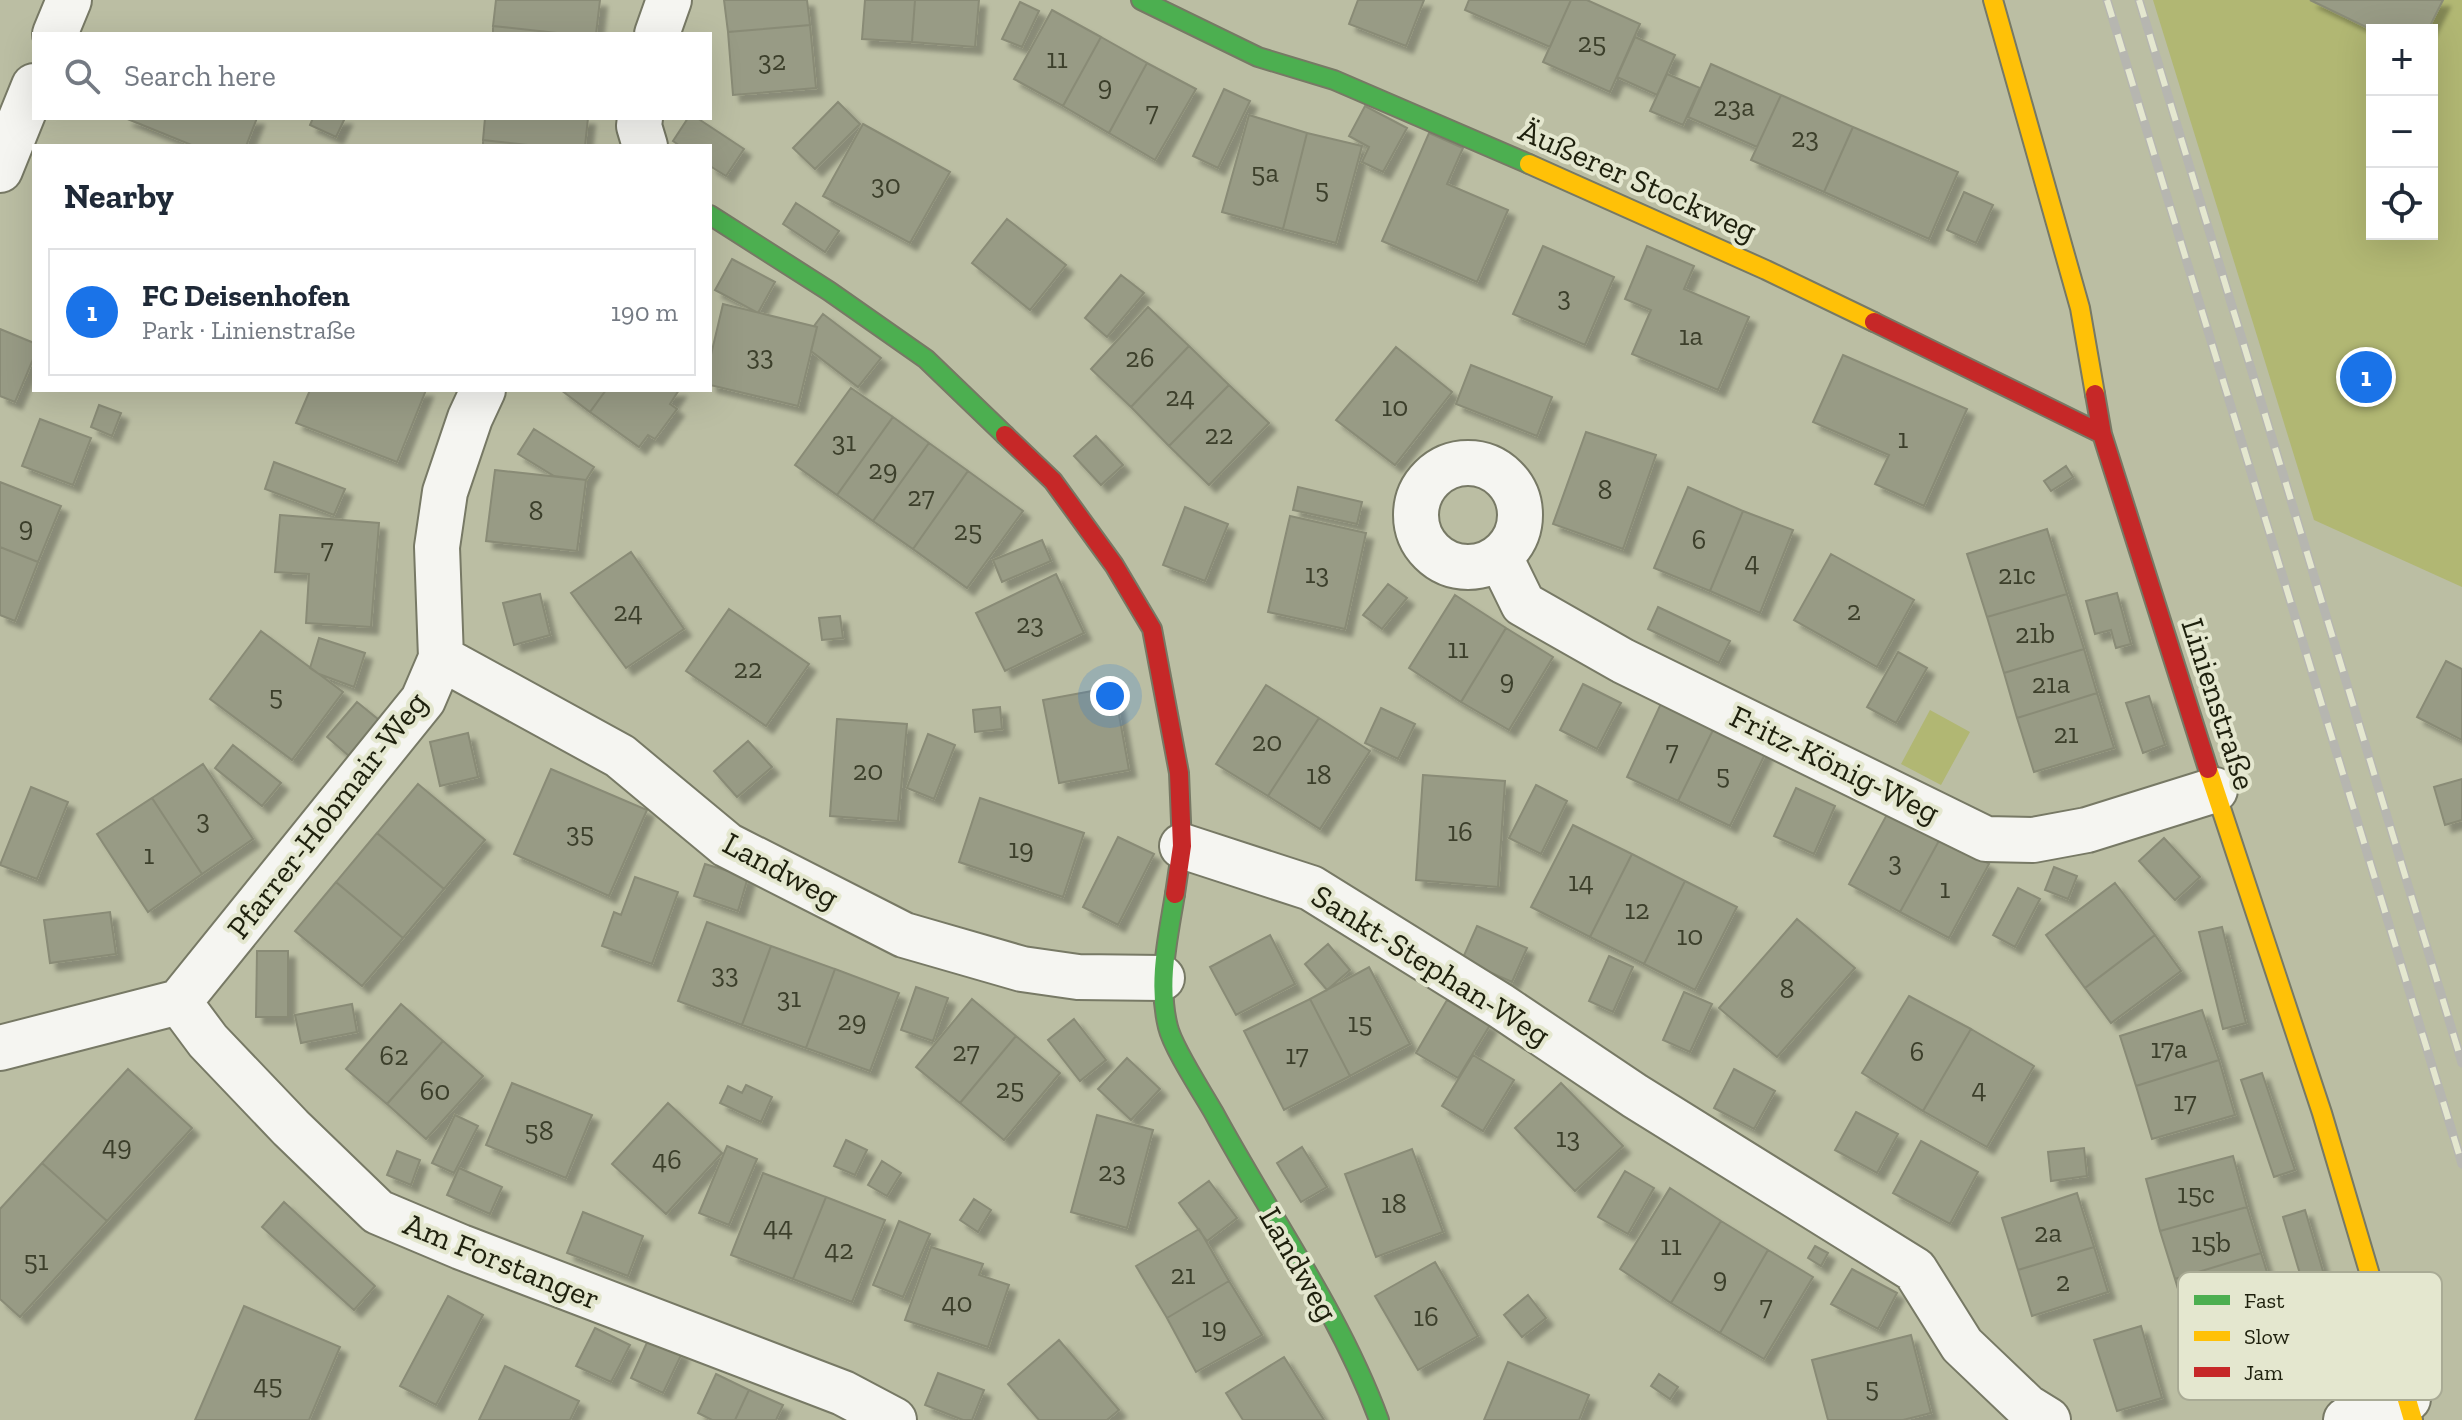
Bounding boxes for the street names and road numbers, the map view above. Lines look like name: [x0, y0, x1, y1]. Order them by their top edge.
street label: Äußerer Stockweg: [1513, 111, 1763, 249]
street label: Linienstraße: [2173, 614, 2265, 794]
street label: Pfarrer-Hobmair-Weg: [219, 684, 435, 946]
street label: Fritz-König-Weg: [1724, 697, 1946, 831]
street label: Landweg: [717, 824, 845, 916]
street label: Sankt-Stephan-Weg: [1305, 876, 1557, 1054]
street label: Landweg: [1251, 1200, 1347, 1328]
street label: Am Forstanger: [398, 1204, 606, 1318]

